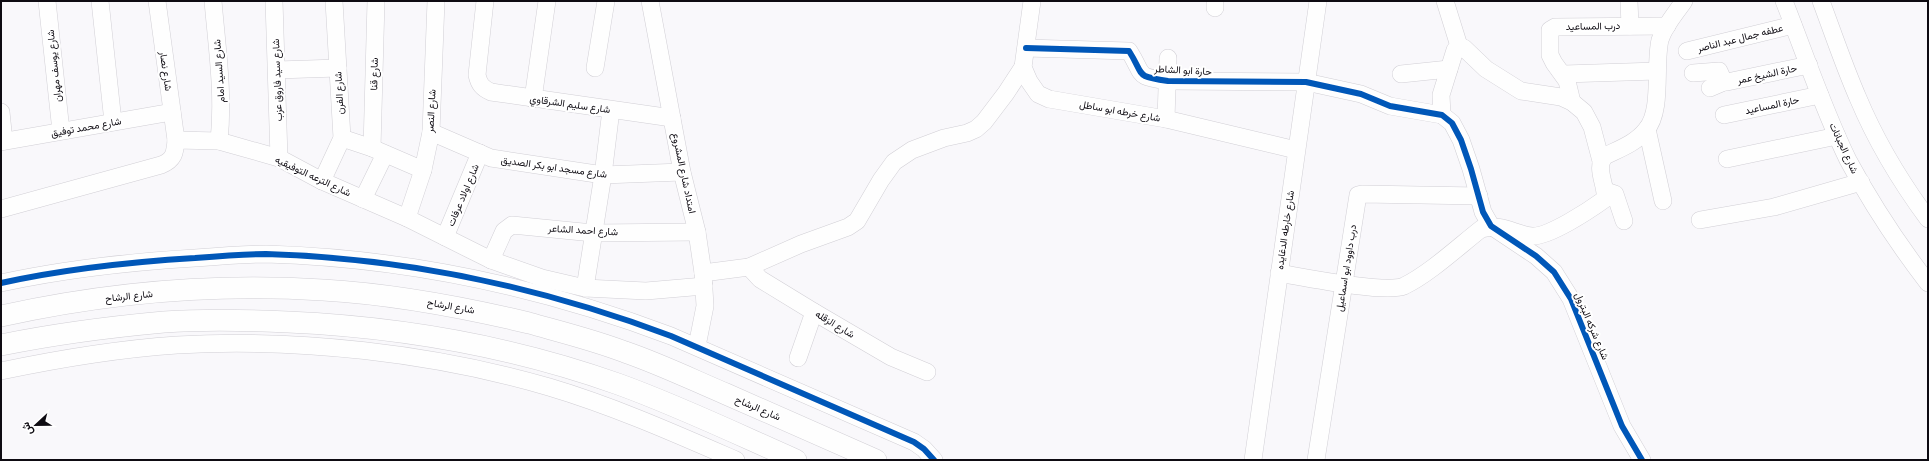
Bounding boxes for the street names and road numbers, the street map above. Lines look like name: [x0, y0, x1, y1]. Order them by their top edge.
street label: درب المساعيد: [1566, 19, 1621, 33]
street label: عطفه جمال عبد الناصر: [1695, 21, 1784, 55]
street label: شارع يوسف مهران: [44, 29, 64, 103]
street label: شارع سيد فاروق عزب: [269, 38, 285, 122]
street label: شارع السيد امام: [210, 39, 228, 103]
street label: شارع نصار: [157, 49, 175, 92]
street label: شارع قنا: [367, 57, 381, 91]
street label: حارة الشيخ عمر: [1735, 61, 1798, 87]
street label: حارة ابو الشاطر: [1153, 62, 1212, 78]
street label: شارع الفرن: [331, 71, 347, 115]
street label: شارع النصر: [423, 89, 439, 134]
street label: شارع سليم الشرقاوي: [529, 92, 611, 118]
street label: حارة المساعيد: [1744, 93, 1801, 117]
street label: شارع خرطه ابو ساطل: [1078, 97, 1162, 125]
street label: شارع محمد توفيق: [50, 114, 122, 140]
street label: شارع الجبانات: [1827, 120, 1862, 176]
street label: امتداد شارع المشروع: [669, 131, 699, 215]
street label: شارع الترعه التوفيقيه: [273, 153, 353, 199]
street label: شارع مسجد ابو بكر الصديق: [500, 153, 608, 181]
street label: شارع اولاد عرفات: [444, 162, 482, 228]
street label: شارع خارطه الدغايده: [1273, 189, 1297, 270]
street label: شارع احمد الشاعر: [547, 222, 618, 238]
street label: درب داوود ابو اسماعيل: [1333, 223, 1359, 313]
street label: شارع الرشاح: [104, 287, 154, 305]
street label: شارع شركه البترول: [1572, 290, 1612, 362]
street label: شارع الرشاح: [426, 295, 476, 317]
street label: شارع الزقله: [813, 307, 857, 341]
street label: شارع الرشاح: [733, 393, 783, 423]

